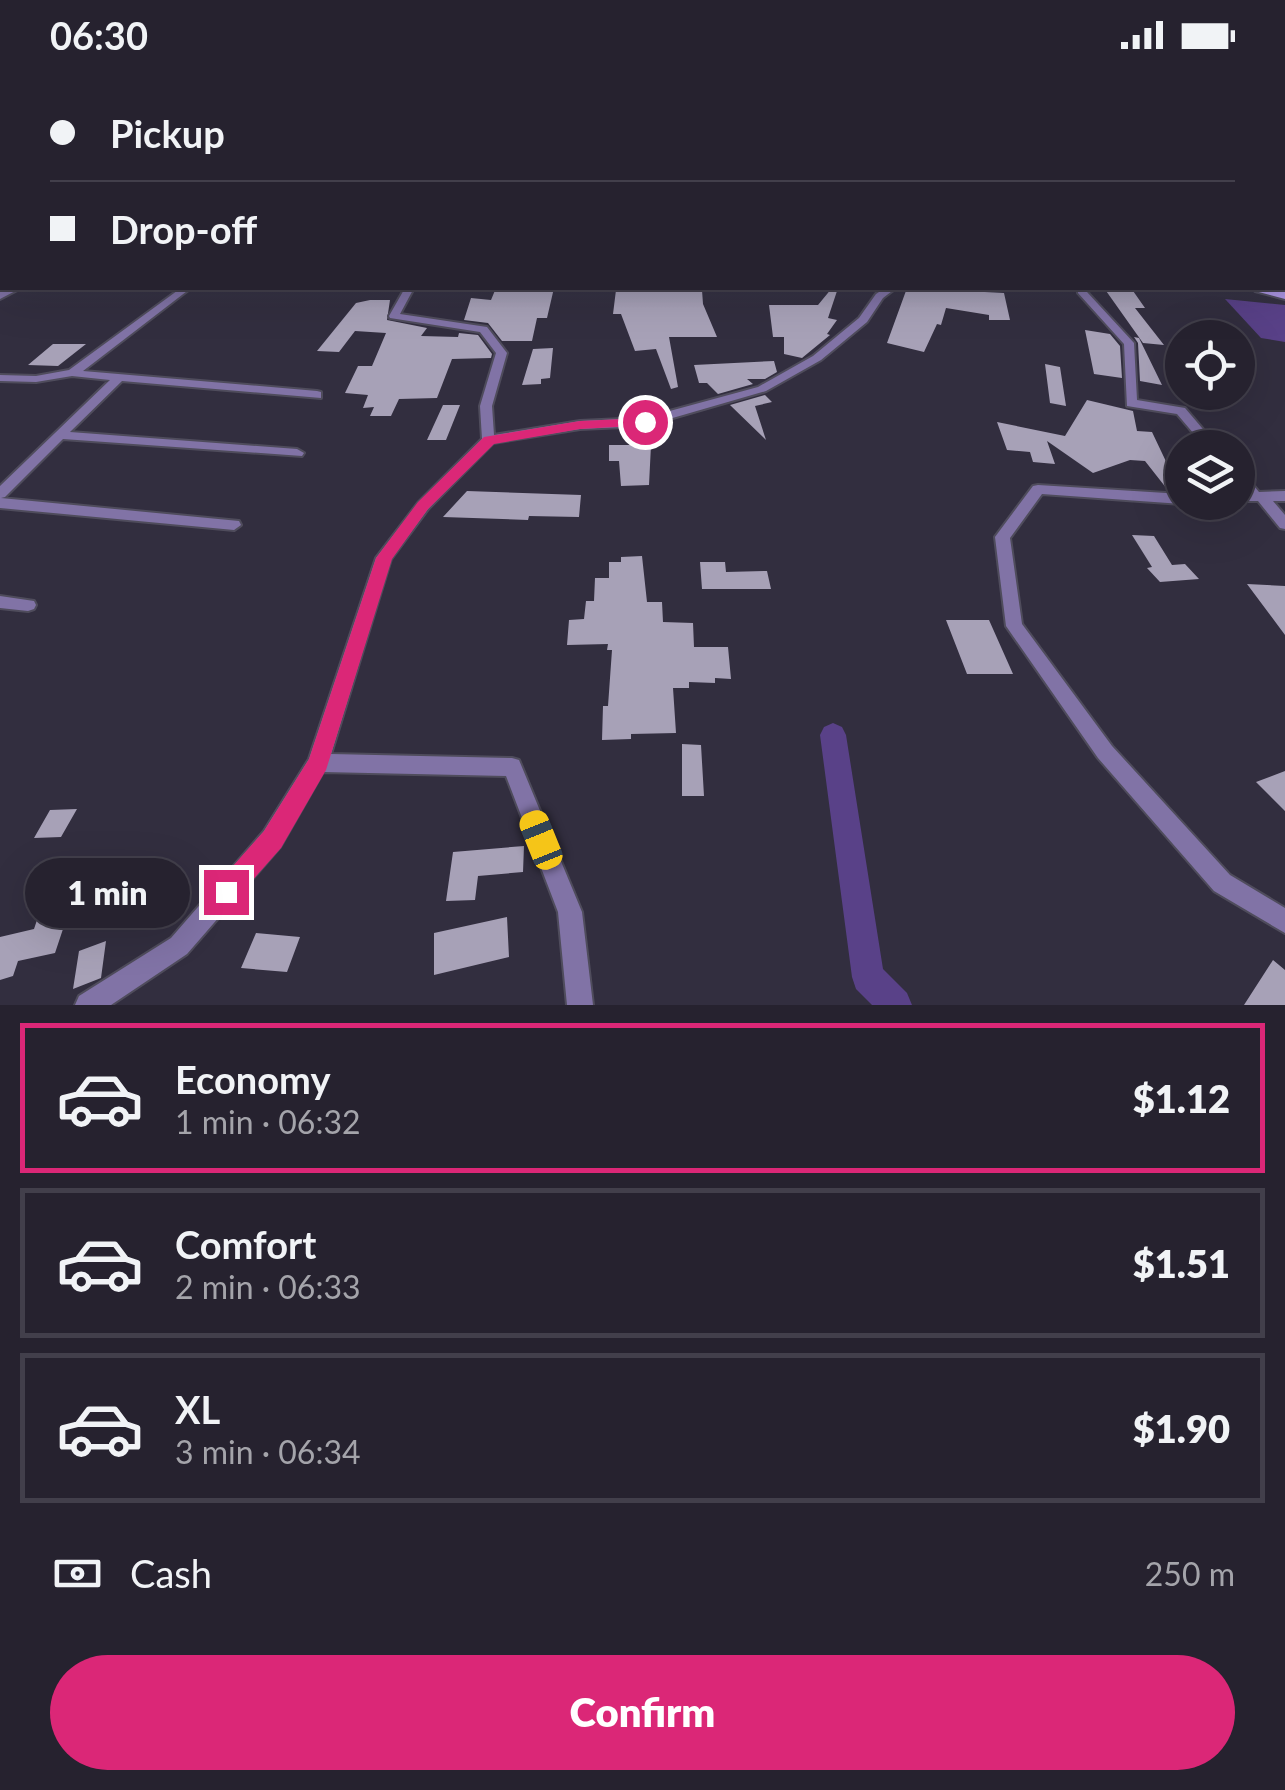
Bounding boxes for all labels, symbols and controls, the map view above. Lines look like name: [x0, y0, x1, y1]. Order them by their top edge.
text: 06:30: [50, 12, 148, 58]
text: Pickup: [110, 110, 225, 156]
text: Drop-off: [110, 206, 257, 252]
map controls: [1165, 320, 1255, 520]
button: locate: [1165, 320, 1255, 410]
route start: [623, 400, 668, 445]
button: layers: [1165, 430, 1255, 520]
car: [516, 807, 566, 873]
callout: 1 min: [26, 857, 191, 927]
route end: [204, 870, 249, 915]
text: 1 min: [68, 873, 147, 912]
icon: car: [55, 1053, 145, 1143]
text: Economy: [175, 1056, 330, 1102]
text: $1.12: [1133, 1075, 1230, 1121]
text: 1 min · 06:32: [175, 1102, 361, 1141]
icon: car: [55, 1218, 145, 1308]
text: Comfort: [175, 1221, 316, 1267]
text: $1.51: [1133, 1240, 1230, 1286]
text: 2 min · 06:33: [175, 1267, 361, 1306]
icon: car: [55, 1383, 145, 1473]
text: XL: [175, 1386, 220, 1432]
text: $1.90: [1133, 1405, 1230, 1451]
text: 3 min · 06:34: [175, 1432, 361, 1471]
icon: cash: [50, 1546, 105, 1601]
text: Cash: [130, 1550, 212, 1596]
text: 250 m: [1145, 1554, 1235, 1593]
button: Confirm: [50, 1655, 1235, 1770]

